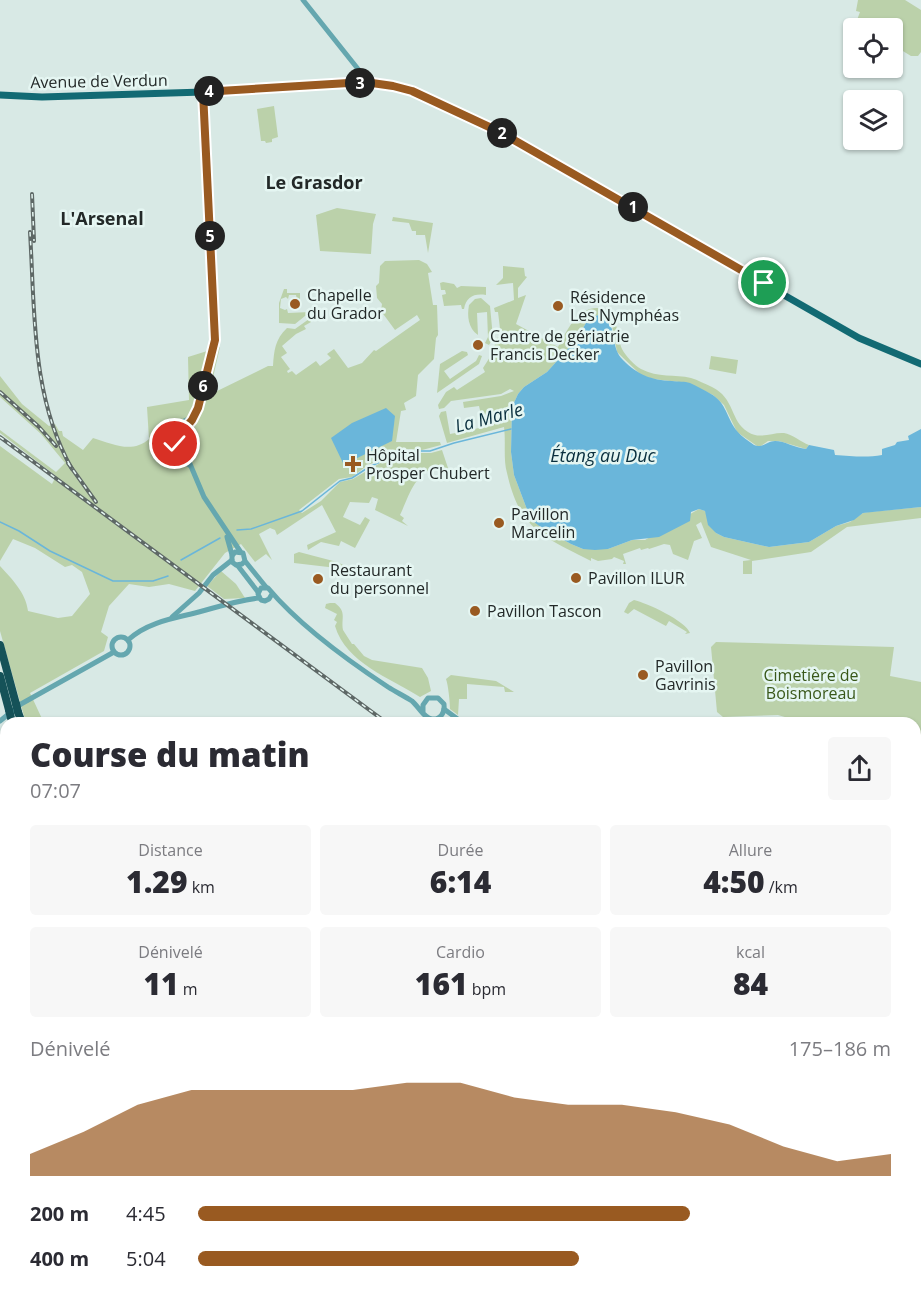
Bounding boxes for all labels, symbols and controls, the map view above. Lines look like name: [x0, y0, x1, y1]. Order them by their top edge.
map controls: [843, 18, 903, 150]
button: locate: [843, 18, 903, 78]
pin: 3: [345, 68, 375, 98]
street label: Avenue de Verdun: [30, 69, 168, 93]
text: 3: [355, 72, 365, 94]
pin: 4: [194, 76, 224, 106]
text: 4: [204, 80, 214, 102]
button: layers: [843, 90, 903, 150]
pin: 2: [487, 118, 517, 148]
text: 2: [497, 122, 507, 144]
district label: Le Grasdor: [265, 170, 363, 194]
pin: 1: [618, 192, 648, 222]
text: 1: [628, 196, 638, 218]
district label: L'Arsenal: [60, 206, 144, 230]
pin: 5: [195, 221, 225, 251]
text: 5: [205, 225, 215, 247]
pin: [738, 257, 789, 308]
icon: arrive: [747, 266, 780, 299]
place label: Chapelle du Grador: [307, 284, 384, 324]
place label: Résidence Les Nymphéas: [570, 286, 679, 326]
marker: Chapelle du Grador: [288, 297, 302, 311]
marker: Résidence Les Nymphéas: [551, 299, 565, 313]
place label: Centre de gériatrie Francis Decker: [490, 325, 630, 365]
marker: Centre de gériatrie Francis Decker: [471, 338, 485, 352]
pin: 6: [188, 371, 218, 401]
text: 6: [198, 375, 208, 397]
water label: La Marle: [452, 396, 525, 438]
pin: [149, 418, 200, 469]
icon: check: [158, 427, 191, 460]
water label: Étang au Duc: [550, 443, 657, 467]
place label: Hôpital Prosper Chubert: [366, 444, 490, 484]
marker: Hôpital Prosper Chubert: [344, 455, 362, 473]
place label: Pavillon Marcelin: [511, 503, 575, 543]
marker: Pavillon Marcelin: [492, 516, 506, 530]
place label: Restaurant du personnel: [330, 559, 429, 599]
place label: Pavillon ILUR: [588, 567, 685, 589]
marker: Pavillon ILUR: [569, 571, 583, 585]
marker: Restaurant du personnel: [311, 572, 325, 586]
place label: Pavillon Tascon: [487, 600, 602, 622]
marker: Pavillon Tascon: [468, 604, 482, 618]
place label: Pavillon Gavrinis: [655, 655, 716, 695]
park label: Cimetière de Boismoreau: [763, 664, 859, 704]
marker: Pavillon Gavrinis: [636, 668, 650, 682]
text: Course du matin: [30, 732, 310, 777]
button: share: [828, 737, 891, 800]
text: 07:07: [30, 777, 81, 804]
text: Distance: [138, 839, 203, 861]
text: Durée: [438, 839, 483, 861]
text: Allure: [729, 839, 772, 861]
text: 1.29: [126, 861, 188, 902]
text: 6:14: [430, 861, 491, 902]
text: 4:50: [703, 861, 765, 902]
text: km: [188, 876, 215, 898]
text: /km: [765, 876, 798, 898]
text: Dénivelé: [138, 941, 203, 963]
text: Cardio: [436, 941, 485, 963]
text: kcal: [736, 941, 765, 963]
text: 11: [143, 963, 179, 1004]
text: 161: [415, 963, 468, 1004]
text: 84: [733, 963, 768, 1004]
text: m: [179, 978, 198, 1000]
text: bpm: [468, 978, 506, 1000]
text: Dénivelé: [30, 1035, 111, 1062]
text: 175–186 m: [789, 1035, 891, 1062]
text: 200 m: [30, 1200, 89, 1227]
text: 4:45: [126, 1200, 166, 1227]
text: 400 m: [30, 1245, 89, 1272]
text: 5:04: [126, 1245, 166, 1272]

